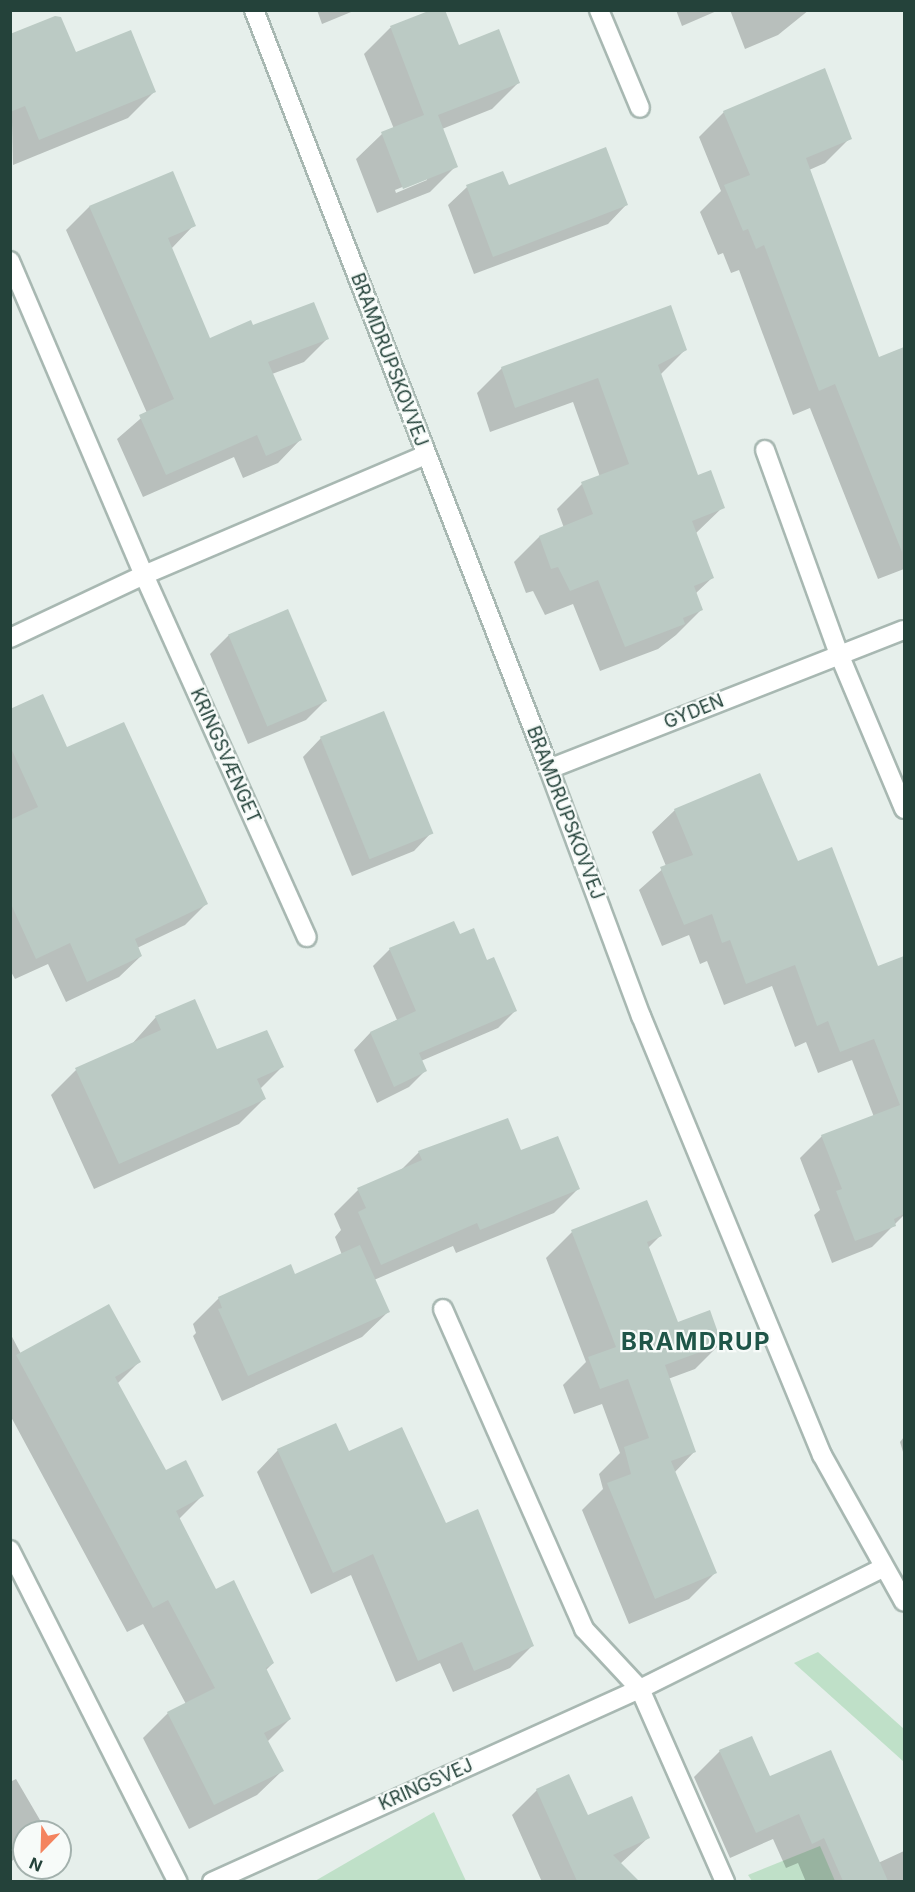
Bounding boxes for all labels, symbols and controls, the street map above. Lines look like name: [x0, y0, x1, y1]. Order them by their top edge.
street label: BRAMDRUPSKOVVEJ: [346, 270, 432, 450]
street label: KRINGSVÆNGET: [186, 685, 264, 827]
street label: GYDEN: [661, 690, 727, 734]
street label: BRAMDRUPSKOVVEJ: [522, 723, 608, 903]
district label: BRAMDRUP: [621, 1328, 771, 1356]
street label: KRINGSVEJ: [376, 1755, 476, 1815]
north arrow: [12, 1820, 72, 1880]
text: N: [26, 1853, 45, 1876]

